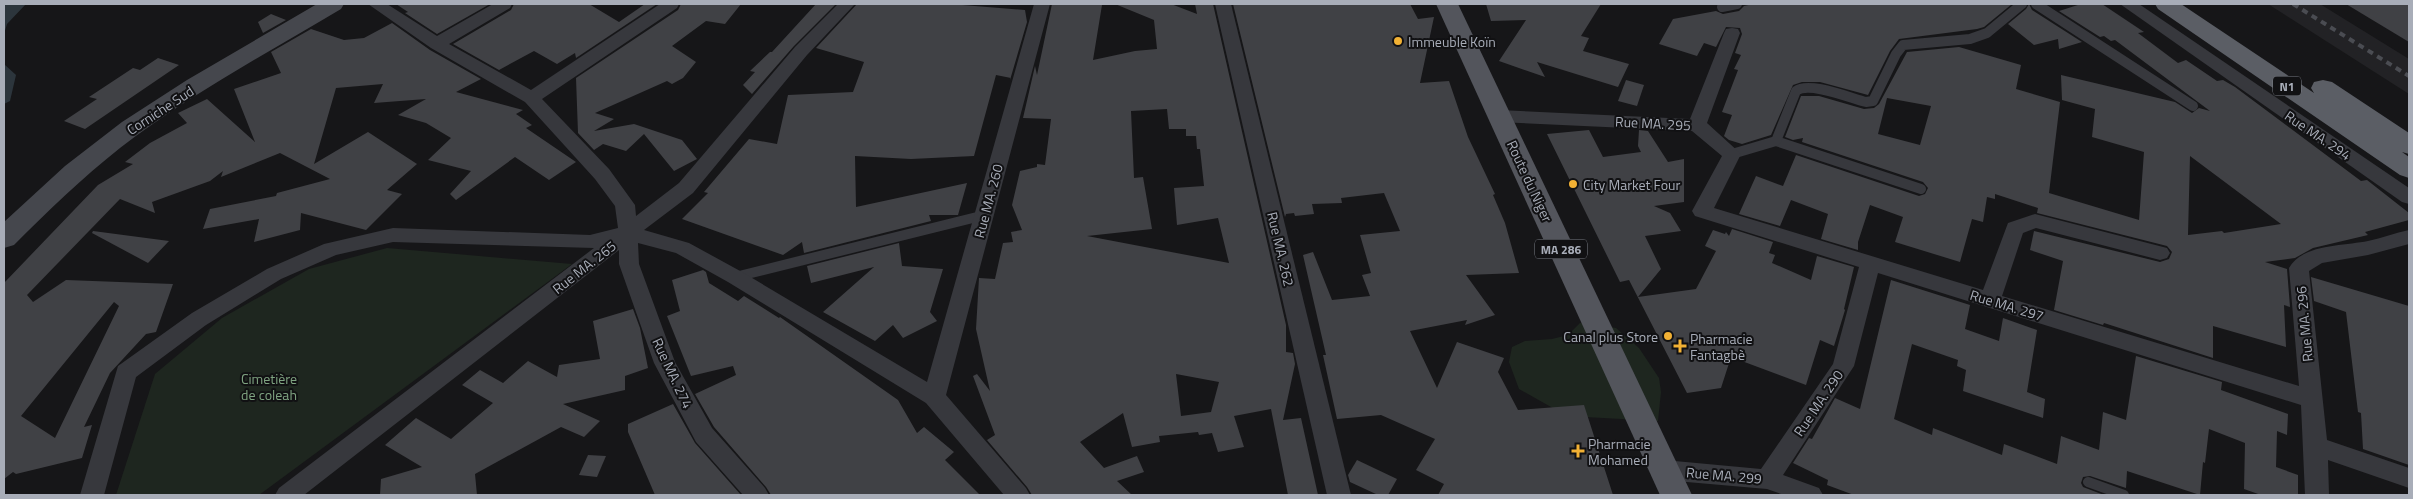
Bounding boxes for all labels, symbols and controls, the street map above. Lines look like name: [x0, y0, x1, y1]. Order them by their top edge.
place label: Immeuble Koïn: [1408, 31, 1496, 52]
marker: Immeuble Koïn: [1392, 35, 1404, 47]
road number: N1: [2273, 76, 2301, 95]
street label: Corniche Sud: [122, 80, 198, 140]
street label: Rue MA. 294: [2281, 105, 2355, 165]
street label: Rue MA. 295: [1615, 111, 1692, 135]
street label: Route du Niger: [1502, 137, 1558, 225]
street label: Rue MA. 260: [968, 161, 1008, 240]
place label: City Market Four: [1583, 174, 1681, 195]
marker: City Market Four: [1567, 178, 1579, 190]
street label: Rue MA. 262: [1262, 210, 1300, 288]
street label: Rue MA. 265: [548, 235, 620, 299]
road number: MA 286: [1535, 240, 1587, 258]
street label: Rue MA. 297: [1968, 284, 2046, 326]
street label: Rue MA. 296: [2290, 285, 2318, 363]
place label: Canal plus Store: [1563, 326, 1658, 347]
place label: Pharmacie Fantagbè: [1690, 328, 1753, 365]
marker: Canal plus Store: [1662, 330, 1674, 342]
street label: Rue MA. 274: [647, 334, 699, 412]
marker: Pharmacie Fantagbè: [1674, 340, 1686, 352]
street label: Rue MA. 290: [1788, 366, 1848, 440]
park label: Cimetière de coleah: [241, 368, 297, 405]
place label: Pharmacie Mohamed: [1588, 433, 1651, 470]
marker: Pharmacie Mohamed: [1572, 445, 1584, 457]
street label: Rue MA. 299: [1685, 461, 1763, 489]

